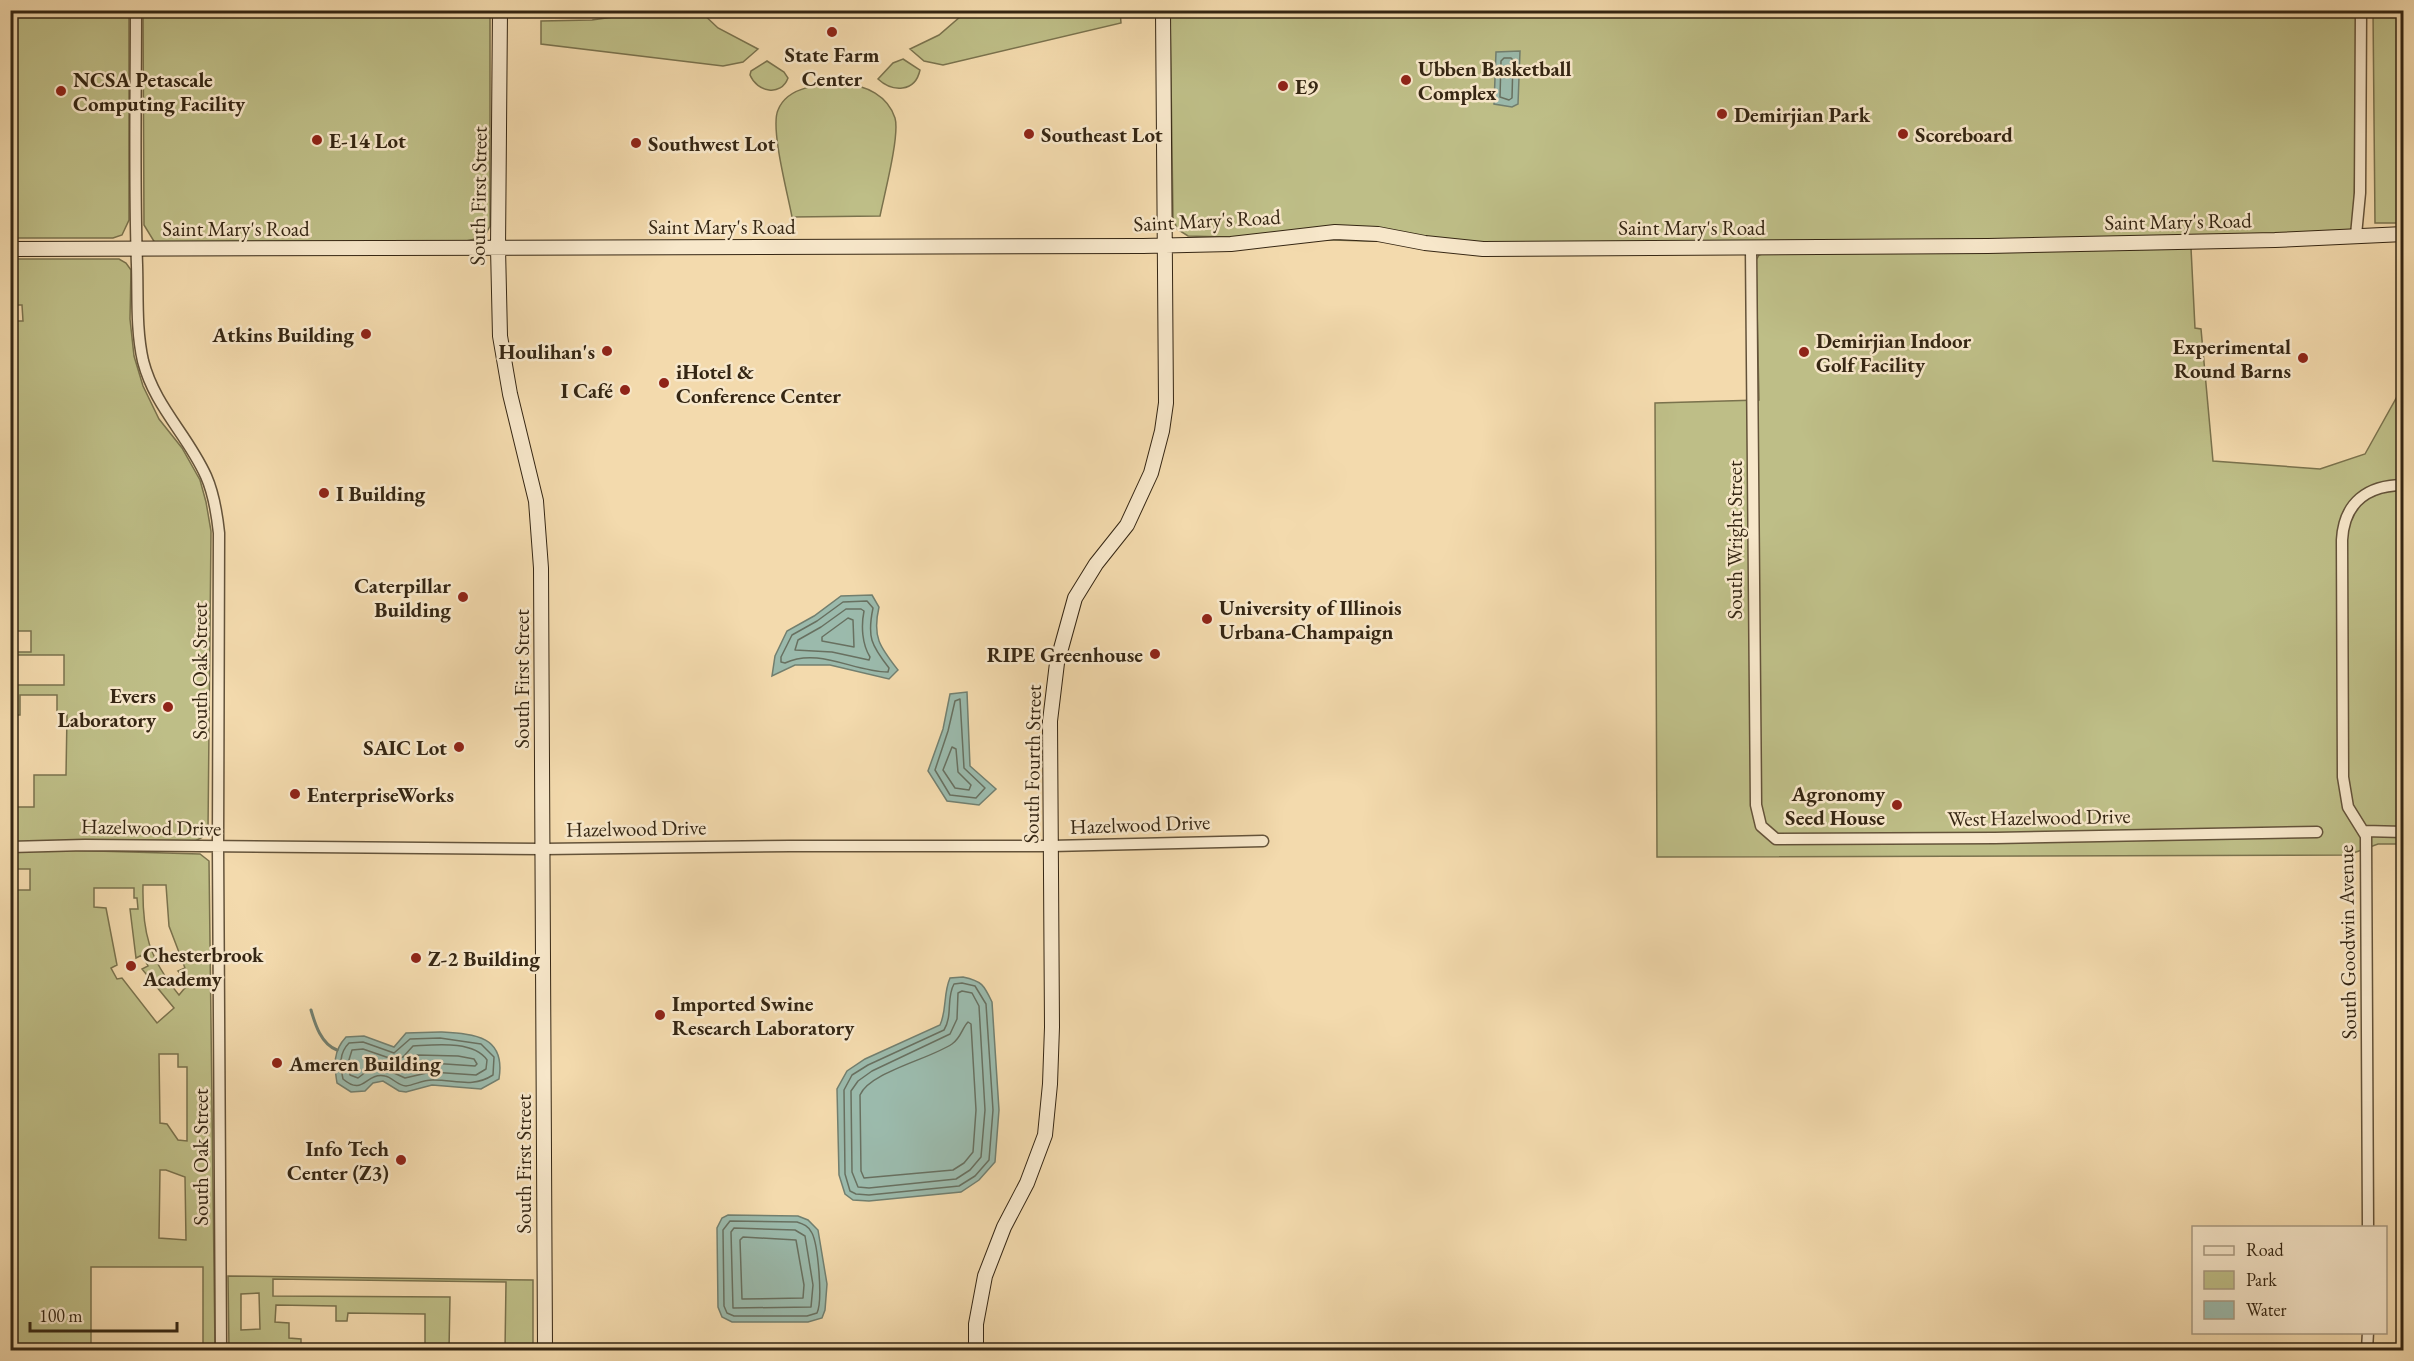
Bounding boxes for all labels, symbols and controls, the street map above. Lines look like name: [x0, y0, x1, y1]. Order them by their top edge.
marker: State Farm Center: [825, 25, 839, 39]
place label: State Farm Center: [785, 41, 880, 92]
place label: Ubben Basketball Complex: [1418, 55, 1572, 106]
place label: NCSA Petascale Computing Facility: [73, 66, 246, 117]
place label: E9: [1295, 73, 1318, 100]
marker: Ubben Basketball Complex: [1399, 73, 1413, 87]
marker: E9: [1276, 79, 1290, 93]
marker: NCSA Petascale Computing Facility: [54, 84, 68, 98]
place label: Demirjian Park: [1734, 101, 1871, 128]
marker: Demirjian Park: [1715, 107, 1729, 121]
place label: Southeast Lot: [1041, 121, 1163, 148]
place label: Scoreboard: [1915, 121, 2013, 148]
street label: South First Street: [463, 126, 493, 266]
place label: E-14 Lot: [329, 127, 406, 154]
marker: Southeast Lot: [1022, 127, 1036, 141]
marker: Scoreboard: [1896, 127, 1910, 141]
place label: Southwest Lot: [648, 130, 776, 157]
marker: E-14 Lot: [310, 133, 324, 147]
marker: Southwest Lot: [629, 136, 643, 150]
street label: Saint Mary's Road: [1133, 203, 1282, 237]
street label: Saint Mary's Road: [2104, 206, 2252, 236]
street label: Saint Mary's Road: [648, 213, 796, 240]
street label: Saint Mary's Road: [1618, 214, 1766, 241]
street label: Saint Mary's Road: [162, 215, 310, 242]
place label: Atkins Building: [211, 321, 354, 348]
marker: Atkins Building: [359, 327, 373, 341]
place label: Demirjian Indoor Golf Facility: [1816, 327, 1971, 378]
place label: Experimental Round Barns: [2173, 333, 2291, 384]
place label: Houlihan's: [499, 338, 595, 365]
marker: Houlihan's: [600, 344, 614, 358]
marker: Demirjian Indoor Golf Facility: [1797, 345, 1811, 359]
marker: Experimental Round Barns: [2296, 351, 2310, 365]
place label: iHotel & Conference Center: [676, 358, 841, 409]
marker: iHotel & Conference Center: [657, 376, 671, 390]
place label: I Café: [561, 377, 613, 404]
marker: I Café: [618, 383, 632, 397]
street label: South Wright Street: [1721, 460, 1748, 620]
place label: I Building: [336, 480, 426, 507]
marker: I Building: [317, 486, 331, 500]
place label: Caterpillar Building: [354, 572, 451, 623]
marker: Caterpillar Building: [456, 590, 470, 604]
place label: University of Illinois Urbana-Champaign: [1219, 594, 1402, 645]
street label: South Oak Street: [186, 602, 213, 740]
street label: South First Street: [508, 609, 535, 749]
marker: University of Illinois Urbana-Champaign: [1200, 612, 1214, 626]
place label: RIPE Greenhouse: [987, 641, 1143, 668]
marker: RIPE Greenhouse: [1148, 647, 1162, 661]
place label: Evers Laboratory: [57, 682, 157, 733]
street label: South Fourth Street: [1017, 684, 1047, 844]
marker: Evers Laboratory: [161, 700, 175, 714]
place label: SAIC Lot: [363, 734, 447, 761]
marker: SAIC Lot: [452, 740, 466, 754]
place label: Agronomy Seed House: [1785, 780, 1886, 831]
place label: EnterpriseWorks: [307, 781, 454, 808]
marker: EnterpriseWorks: [288, 787, 302, 801]
marker: Agronomy Seed House: [1890, 798, 1904, 812]
street label: West Hazelwood Drive: [1947, 802, 2131, 832]
street label: Hazelwood Drive: [1069, 808, 1211, 840]
street label: Hazelwood Drive: [81, 812, 221, 842]
street label: Hazelwood Drive: [566, 813, 706, 843]
street label: South Goodwin Avenue: [2332, 844, 2362, 1040]
place label: Chesterbrook Academy: [142, 941, 264, 992]
place label: Z-2 Building: [428, 945, 540, 972]
marker: Z-2 Building: [409, 951, 423, 965]
marker: Chesterbrook Academy: [124, 959, 138, 973]
place label: Imported Swine Research Laboratory: [672, 990, 855, 1041]
marker: Imported Swine Research Laboratory: [653, 1008, 667, 1022]
place label: Ameren Building: [288, 1050, 441, 1077]
marker: Ameren Building: [270, 1056, 284, 1070]
street label: South Oak Street: [187, 1088, 214, 1226]
street label: South First Street: [510, 1094, 537, 1234]
place label: Info Tech Center (Z3): [287, 1135, 389, 1186]
marker: Info Tech Center (Z3): [394, 1153, 408, 1167]
legend: [2192, 1226, 2387, 1334]
text: Road: [2246, 1238, 2285, 1261]
text: Park: [2246, 1268, 2277, 1291]
scale bar: [30, 1295, 177, 1333]
text: Water: [2246, 1298, 2287, 1321]
text: 100 m: [39, 1304, 83, 1327]

